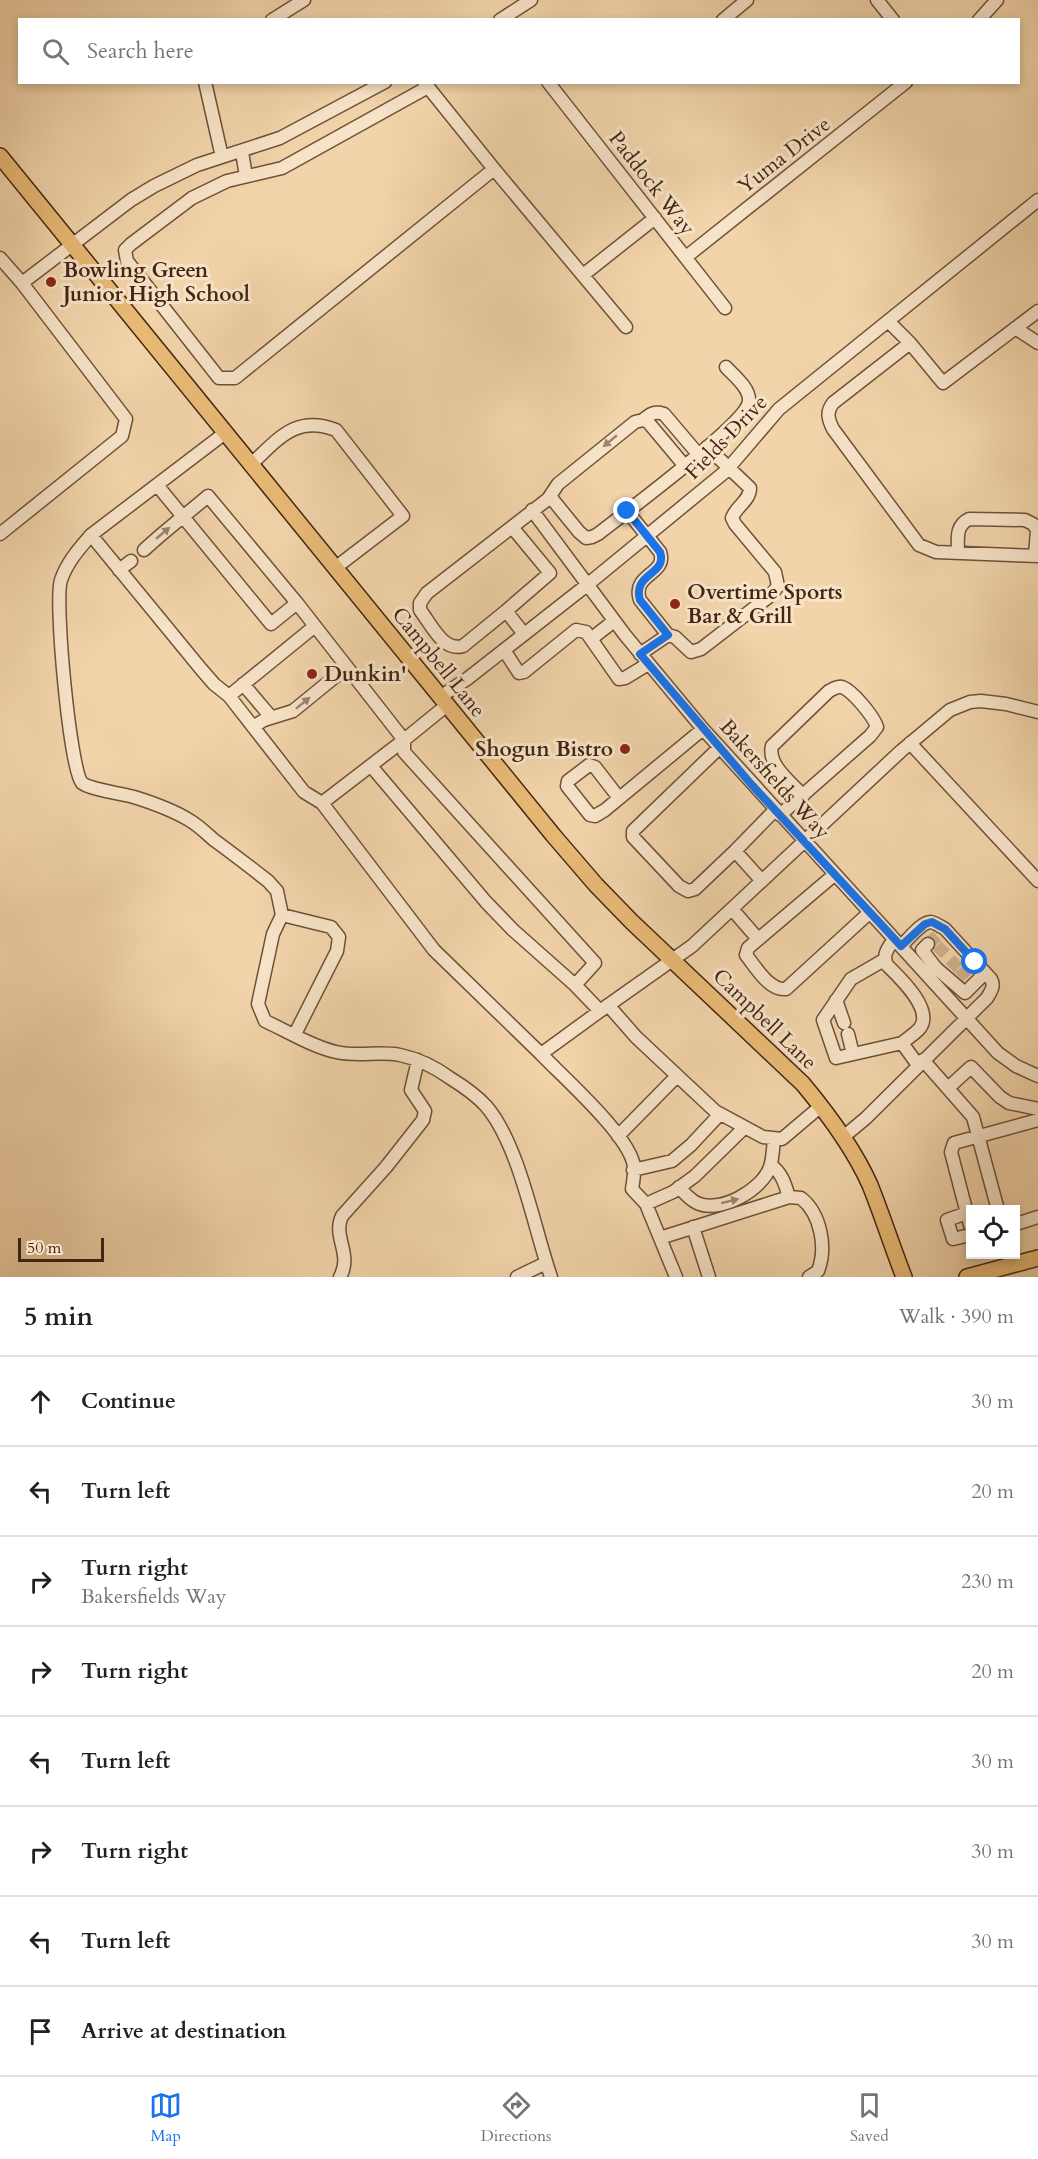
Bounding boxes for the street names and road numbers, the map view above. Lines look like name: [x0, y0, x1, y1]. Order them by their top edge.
street label: Yuma Drive: [732, 110, 837, 201]
street label: Paddock Way: [602, 125, 702, 241]
street label: Fields Drive: [679, 389, 774, 486]
street label: Campbell Lane: [385, 601, 492, 724]
street label: Bakersfields Way: [713, 713, 836, 846]
street label: Campbell Lane: [706, 962, 823, 1076]

